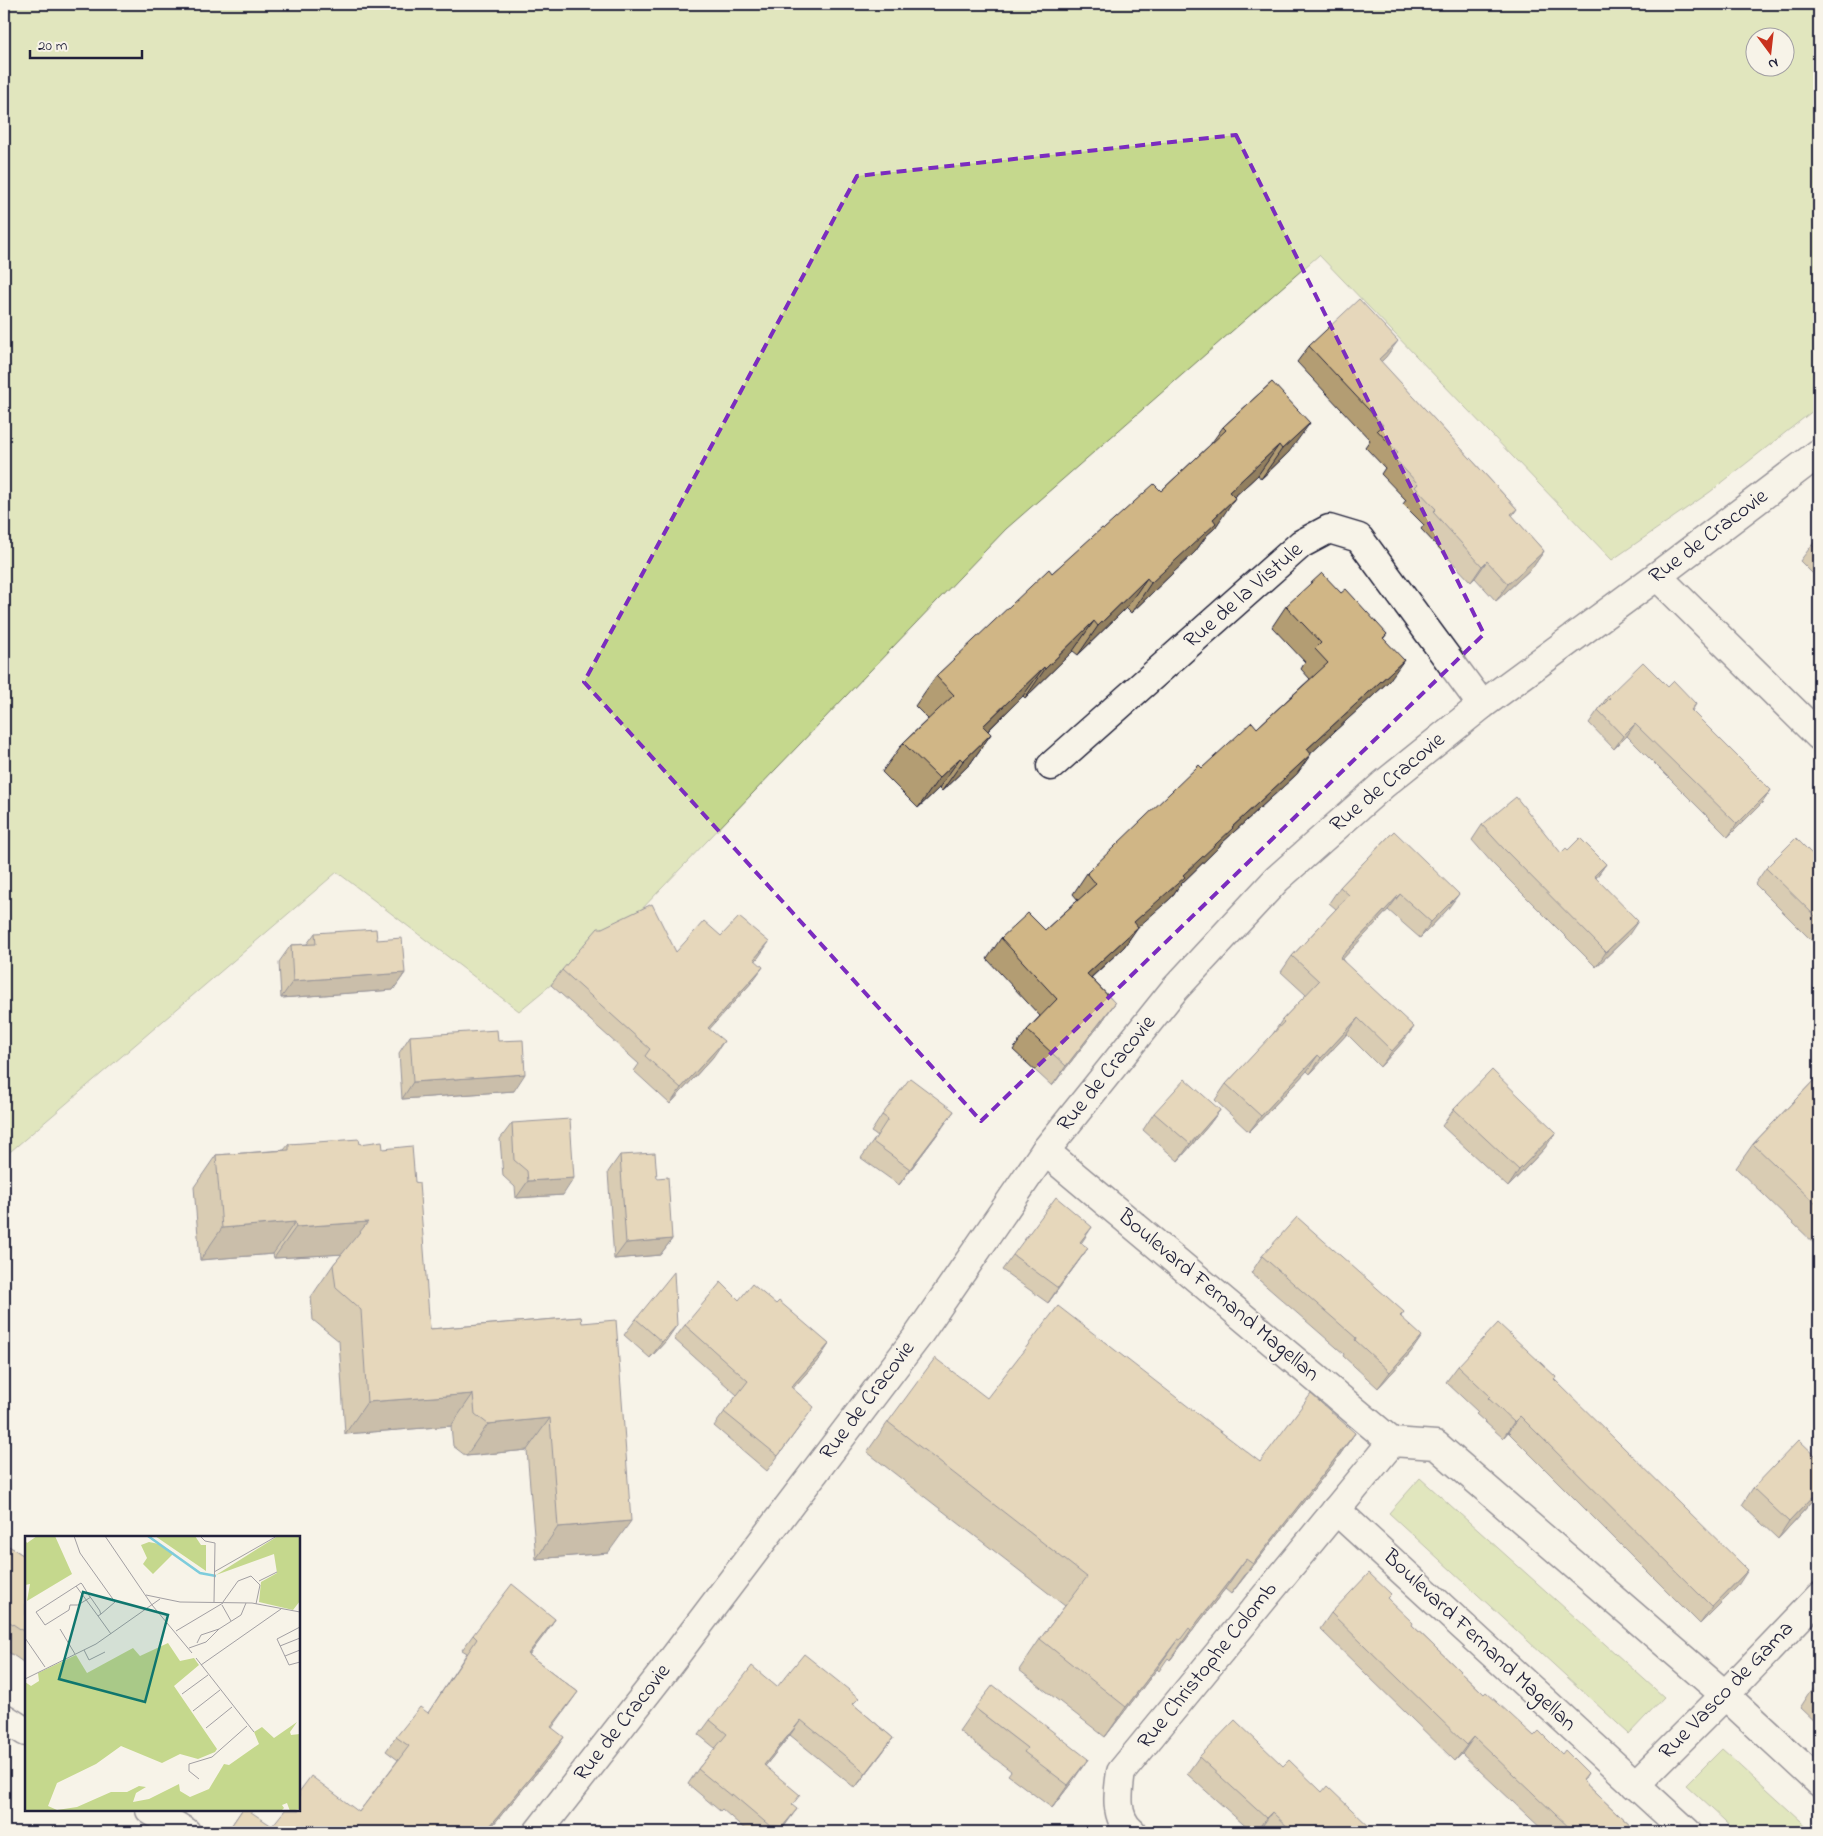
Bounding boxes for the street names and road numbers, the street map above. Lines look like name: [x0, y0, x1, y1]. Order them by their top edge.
street label: Rue de Cracovie: [1643, 481, 1775, 593]
street label: Rue de la Vistule: [1177, 535, 1311, 657]
street label: Rue de Cracovie: [1323, 725, 1453, 841]
street label: Rue de Cracovie: [1050, 1009, 1164, 1139]
street label: Boulevard Fernand Magellan: [1109, 1201, 1326, 1391]
street label: Rue de Cracovie: [812, 1335, 924, 1467]
street label: Boulevard Fernand Magellan: [1373, 1542, 1583, 1740]
street label: Rue Christophe Colomb: [1130, 1575, 1286, 1757]
street label: Rue Vasco de Gama: [1652, 1614, 1802, 1768]
street label: Rue de Cracovie: [567, 1657, 679, 1789]

